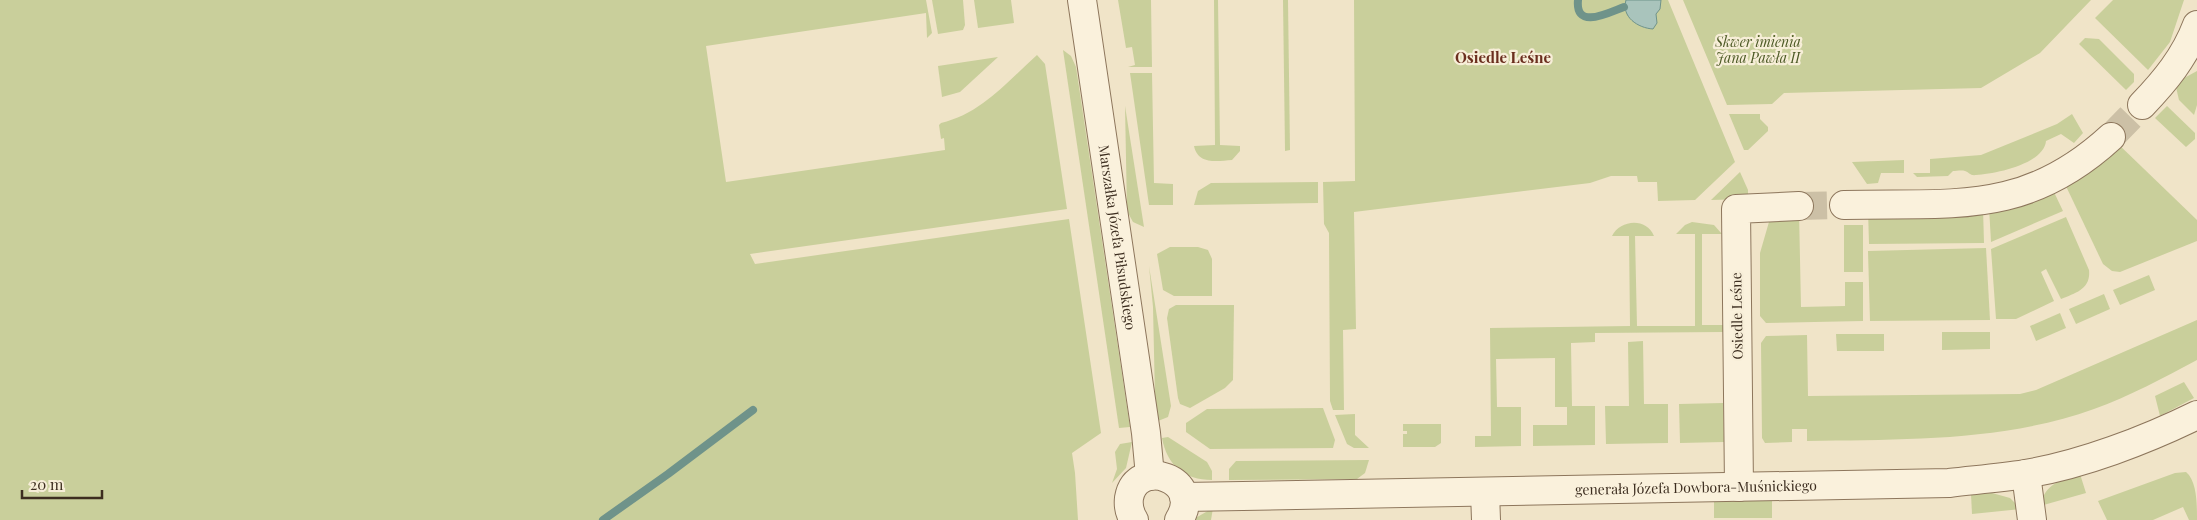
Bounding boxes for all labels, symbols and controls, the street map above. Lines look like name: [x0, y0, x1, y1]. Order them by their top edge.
park label: Skwer imienia Jana Pawła II: [1714, 32, 1801, 67]
district label: Osiedle Leśne: [1455, 47, 1551, 67]
street label: Marszałka Józefa Piłsudskiego: [1095, 144, 1141, 331]
street label: Osiedle Leśne: [1726, 272, 1747, 360]
scale bar: [22, 468, 102, 500]
text: 20 m: [30, 474, 64, 494]
street label: generała Józefa Dowbora-Muśnickiego: [1575, 475, 1817, 499]

